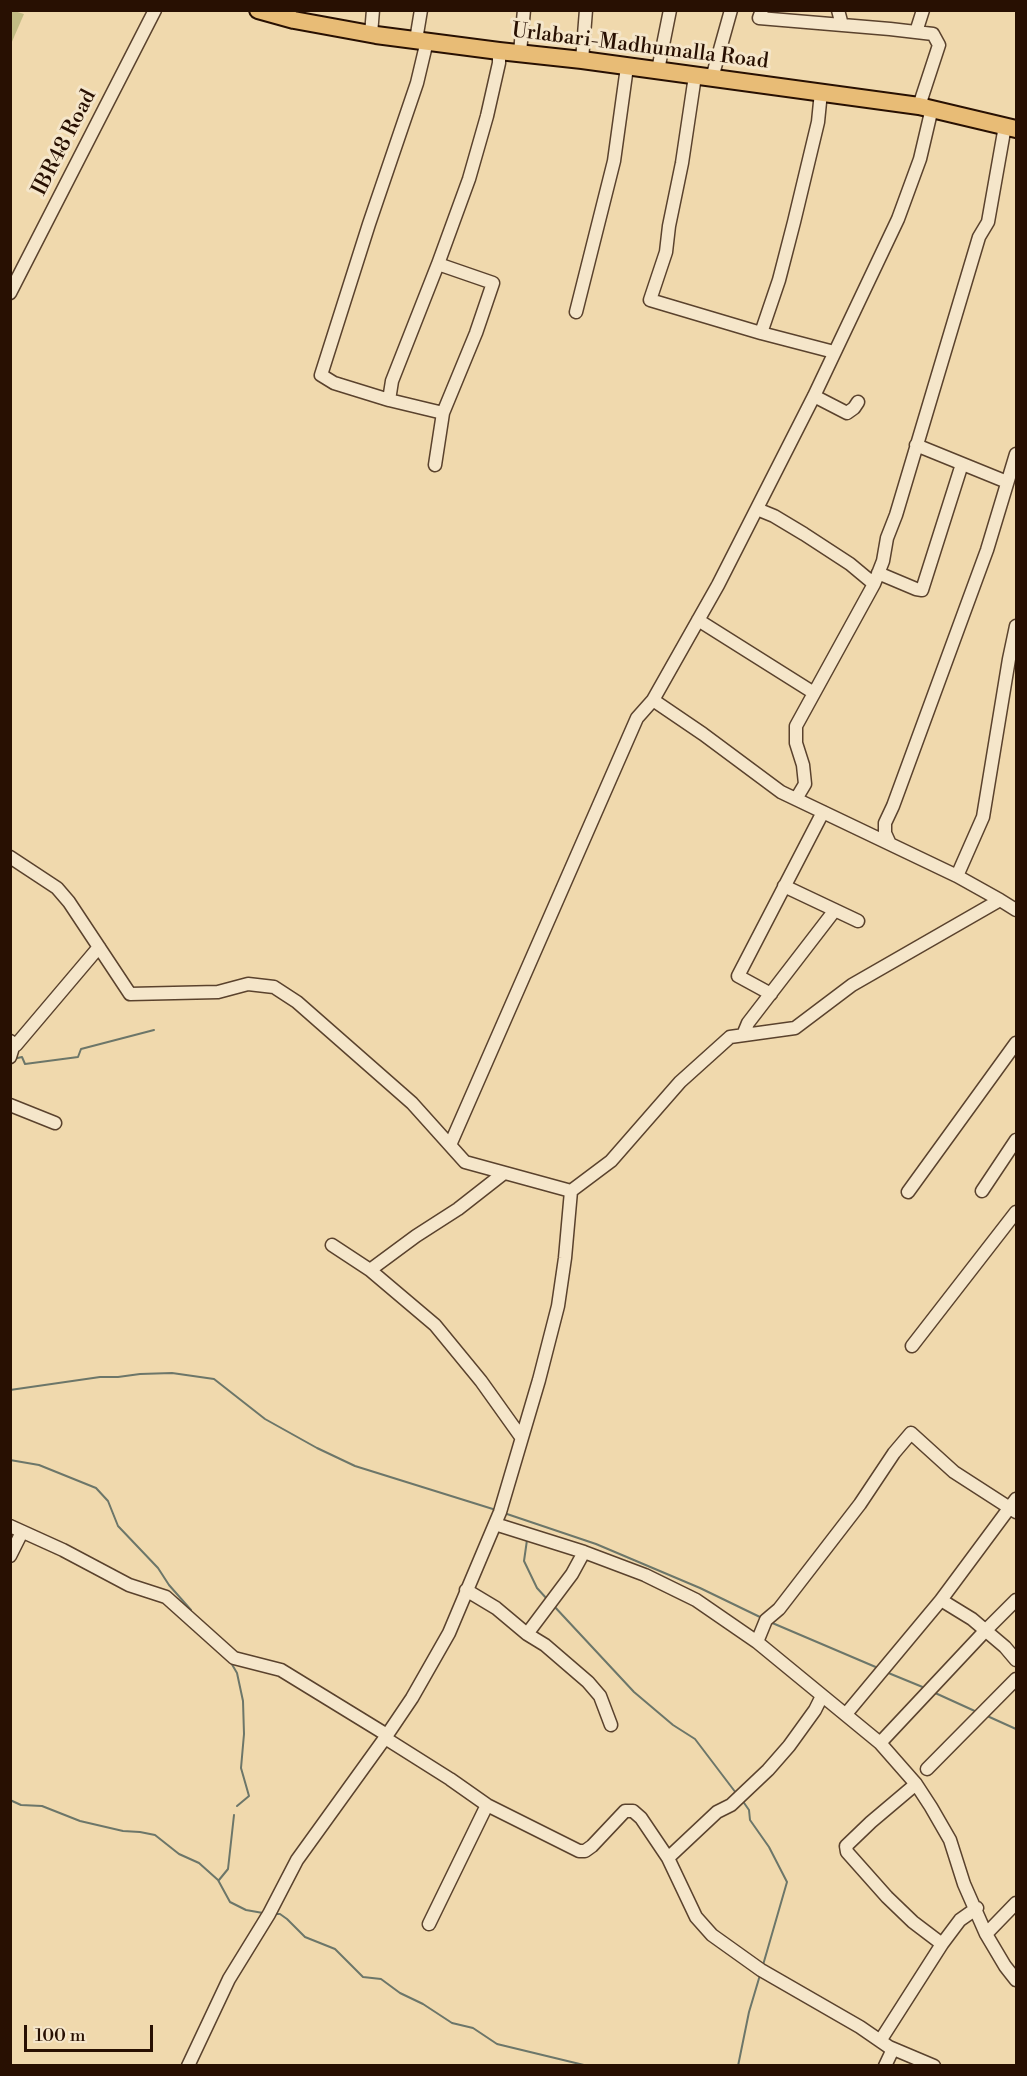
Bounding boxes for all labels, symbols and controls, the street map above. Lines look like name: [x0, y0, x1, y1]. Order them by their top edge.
street label: Urlabari-Madhumalla Road: [510, 19, 770, 75]
street label: IBR48 Road: [28, 86, 102, 200]
scale bar: [27, 2013, 156, 2051]
text: 100 m: [35, 2024, 86, 2047]

